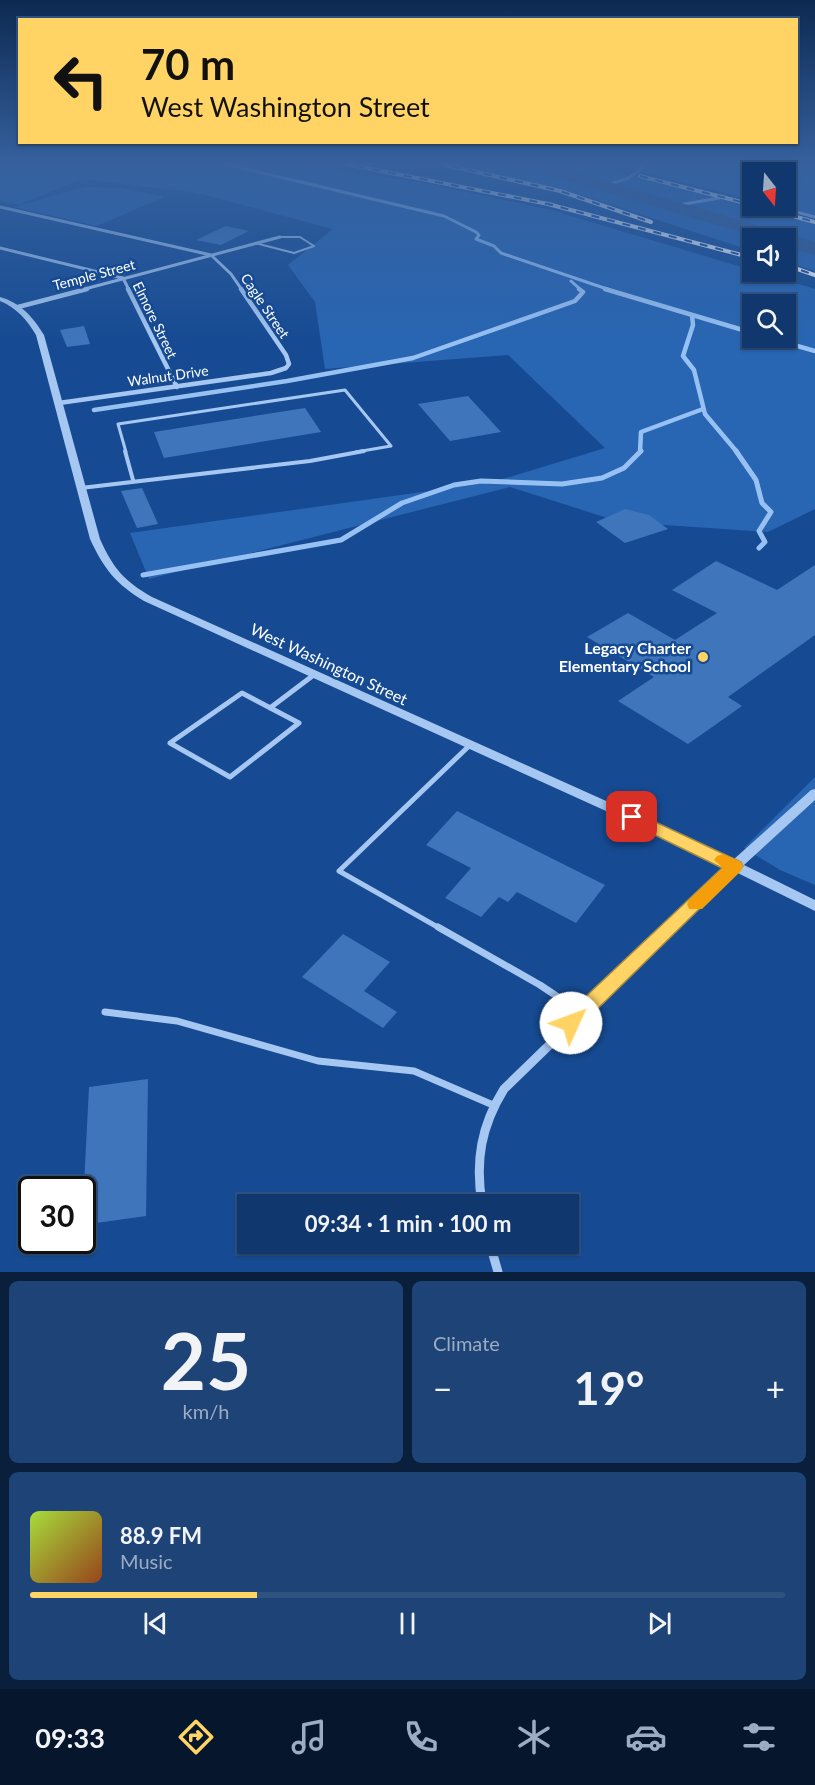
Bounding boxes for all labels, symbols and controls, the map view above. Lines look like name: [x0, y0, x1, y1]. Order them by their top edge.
text: 70 m: [141, 39, 235, 89]
icon: left: [42, 42, 120, 120]
text: West Washington Street: [141, 90, 430, 123]
north arrow: [742, 162, 796, 216]
map controls: [742, 162, 796, 348]
button: sound: [742, 228, 796, 282]
street label: Temple Street: [51, 255, 137, 294]
street label: Cagle Street: [237, 270, 293, 341]
street label: Elmore Street: [130, 279, 181, 361]
button: search: [742, 294, 796, 348]
street label: Walnut Drive: [126, 361, 210, 390]
street label: West Washington Street: [248, 619, 411, 708]
place label: Legacy Charter Elementary School: [559, 638, 691, 675]
marker: Legacy Charter Elementary School: [696, 650, 710, 664]
pin: [606, 791, 657, 842]
icon: arrive: [615, 800, 648, 833]
position arrow: [539, 991, 603, 1055]
speed limit sign: 30: [18, 1176, 96, 1254]
text: 09:34 · 1 min · 100 m: [305, 1210, 511, 1237]
text: 25: [161, 1313, 251, 1407]
text: Climate: [433, 1331, 500, 1355]
text: 19°: [574, 1361, 644, 1415]
text: −: [433, 1368, 452, 1408]
text: +: [766, 1368, 785, 1408]
text: km/h: [183, 1399, 229, 1423]
text: 88.9 FM: [120, 1522, 202, 1549]
text: Music: [120, 1549, 173, 1573]
icon: previous: [139, 1607, 172, 1640]
icon: pause: [391, 1607, 424, 1640]
icon: next: [643, 1607, 676, 1640]
icon: directions: [175, 1716, 217, 1758]
icon: music: [288, 1716, 330, 1758]
icon: phone: [400, 1716, 442, 1758]
icon: climate: [513, 1716, 555, 1758]
icon: car: [625, 1716, 667, 1758]
icon: filters: [738, 1716, 780, 1758]
text: 09:33: [35, 1721, 105, 1754]

